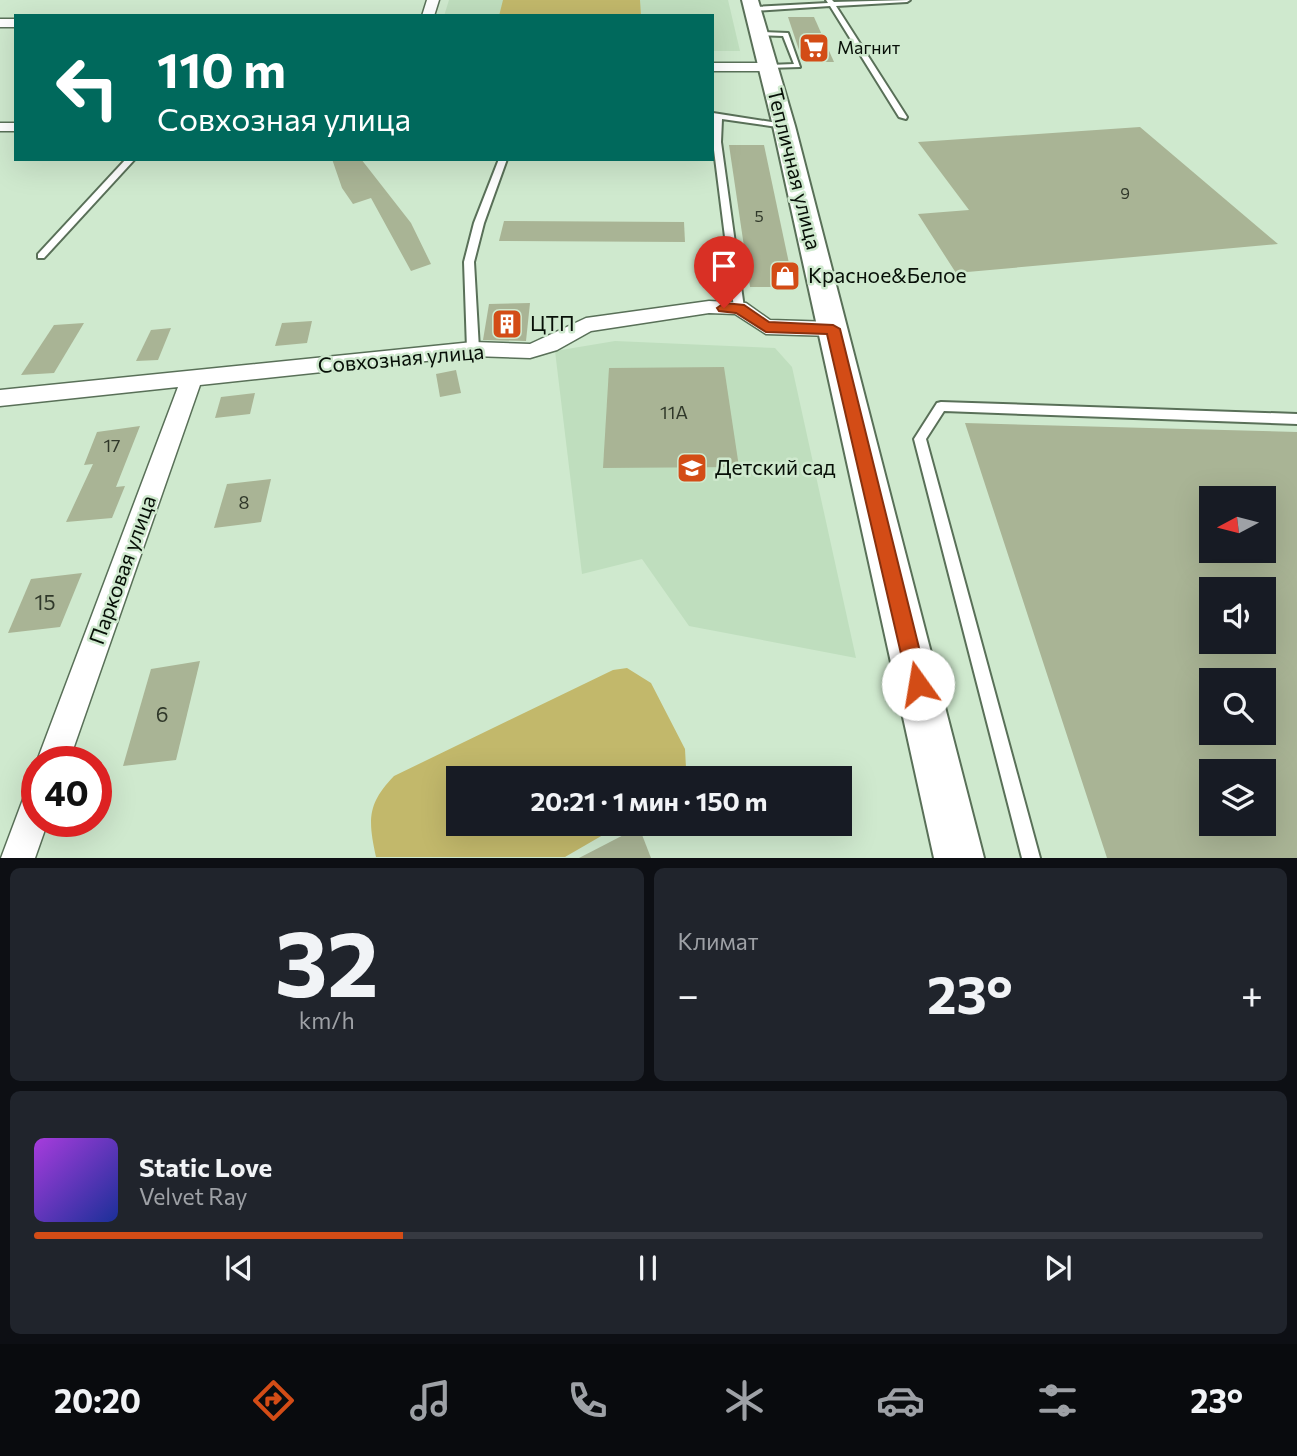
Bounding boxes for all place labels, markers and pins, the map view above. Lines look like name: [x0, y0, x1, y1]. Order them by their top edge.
supermarket icon: Магнит: [797, 31, 831, 65]
place label: Магнит: [837, 36, 901, 58]
pin: [694, 236, 754, 308]
shop icon: Красное&Белое: [768, 259, 802, 293]
place label: Красное&Белое: [808, 262, 967, 287]
building icon: ЦТП: [490, 307, 524, 341]
place label: ЦТП: [530, 310, 575, 335]
school or university icon: Детский сад: [675, 451, 709, 485]
place label: Детский сад: [715, 454, 836, 479]

